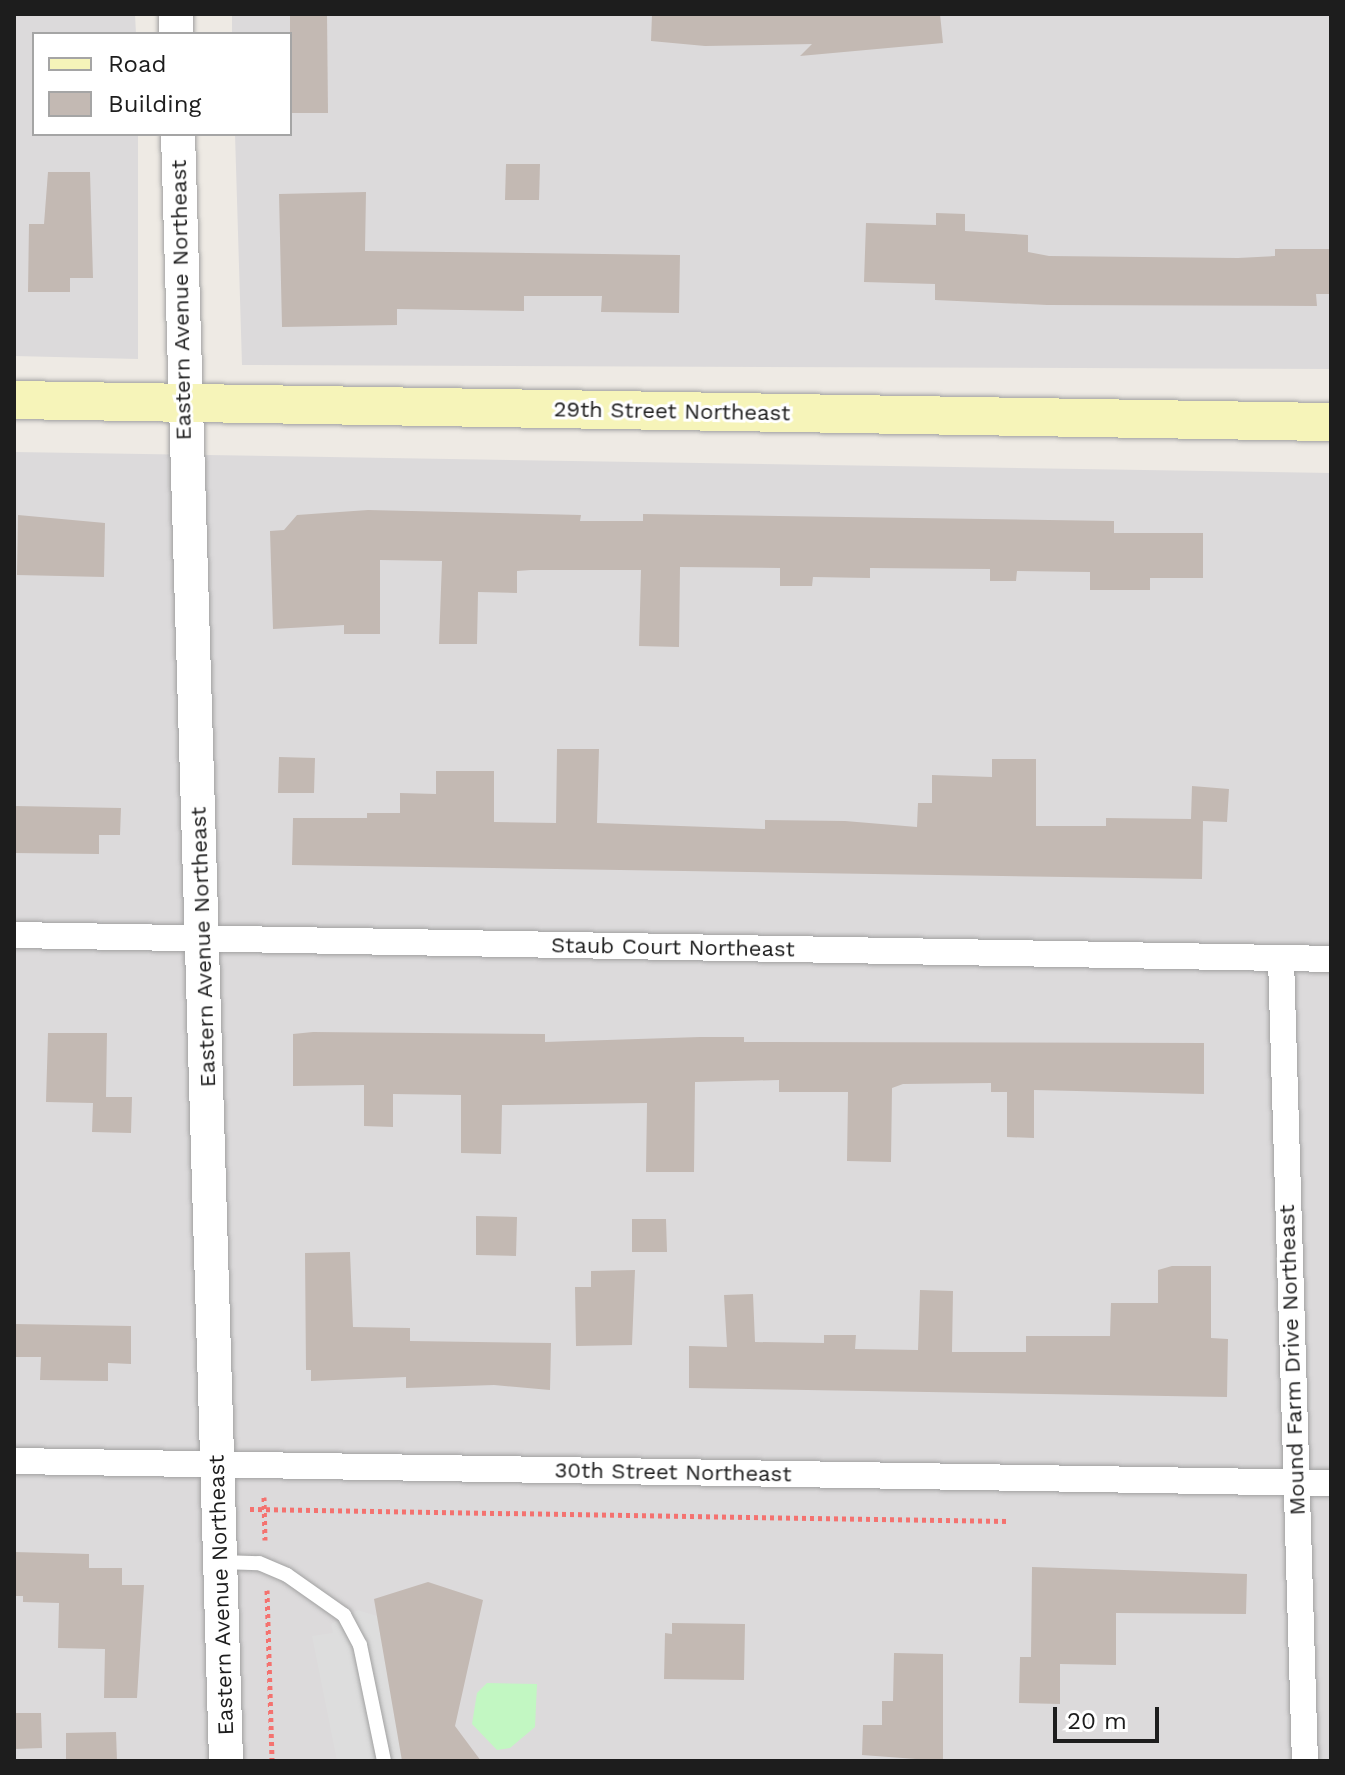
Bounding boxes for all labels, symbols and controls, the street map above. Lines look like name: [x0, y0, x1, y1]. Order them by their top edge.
legend: [32, 32, 292, 136]
text: Road: [108, 50, 167, 78]
text: Building: [108, 90, 201, 118]
street label: Eastern Avenue Northeast: [165, 159, 197, 441]
street label: 29th Street Northeast: [553, 396, 791, 426]
street label: Eastern Avenue Northeast: [185, 806, 221, 1088]
street label: Staub Court Northeast: [551, 932, 795, 962]
street label: Mound Farm Drive Northeast: [1273, 1204, 1311, 1516]
street label: Eastern Avenue Northeast: [203, 1454, 239, 1736]
street label: 30th Street Northeast: [554, 1457, 792, 1487]
scale bar: [1057, 1691, 1163, 1741]
text: 20 m: [1067, 1707, 1127, 1735]

